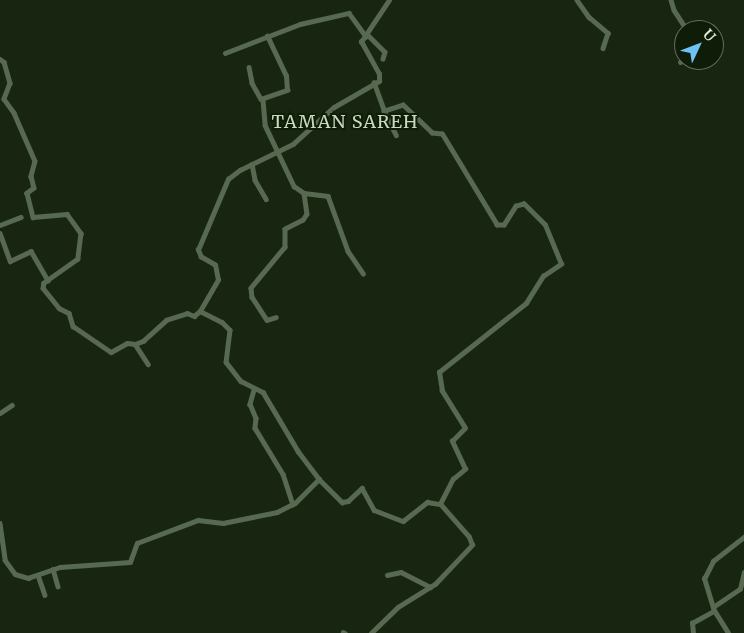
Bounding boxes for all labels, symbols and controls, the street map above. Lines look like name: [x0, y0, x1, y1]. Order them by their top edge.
north arrow: [674, 20, 724, 70]
text: U: [699, 26, 719, 45]
district label: TAMAN SAREH: [270, 111, 420, 133]

